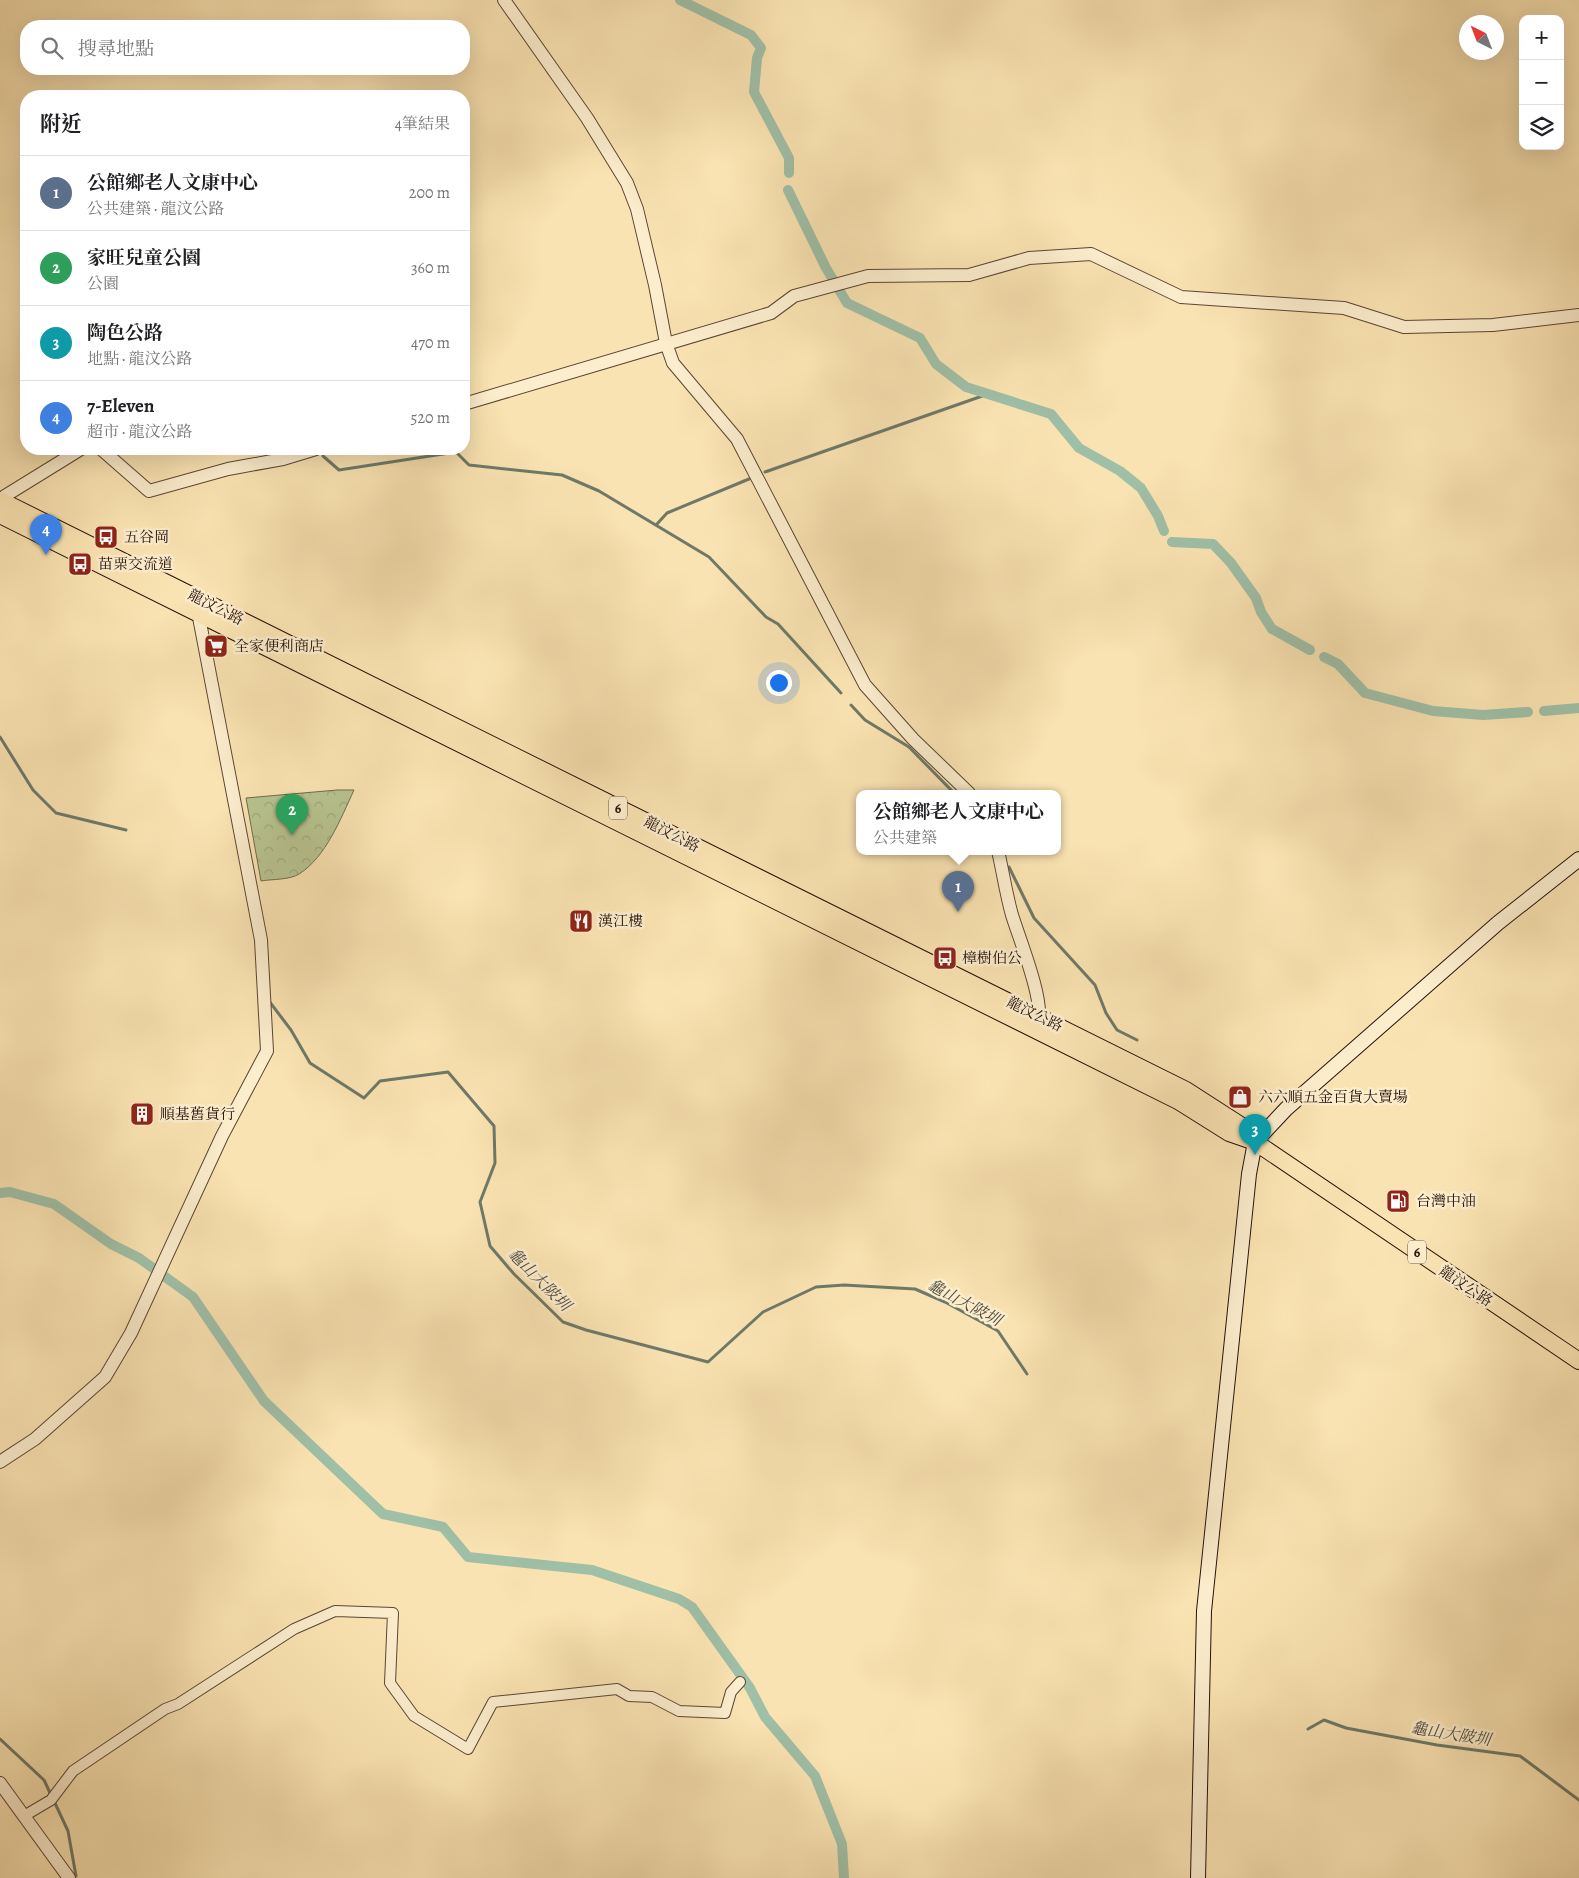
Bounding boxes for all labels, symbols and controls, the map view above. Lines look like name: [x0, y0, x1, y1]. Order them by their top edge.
north arrow: [1459, 15, 1504, 60]
map controls: [1519, 15, 1564, 150]
button: +: [1519, 15, 1564, 60]
search box: [20, 20, 470, 75]
icon: search: [38, 34, 66, 62]
text: 搜尋地點: [78, 36, 154, 62]
button: −: [1519, 60, 1564, 105]
button: layers: [1519, 105, 1564, 150]
text: 附近: [40, 110, 82, 138]
text: 4筆結果: [395, 113, 450, 135]
text: 公館鄉老人文康中心: [87, 170, 258, 196]
text: 1: [53, 182, 59, 204]
text: 200 m: [409, 182, 450, 204]
text: 公共建築 · 龍汶公路: [87, 198, 225, 220]
text: 家旺兒童公園: [87, 245, 201, 271]
text: 2: [52, 257, 60, 279]
text: 360 m: [411, 257, 450, 279]
text: 公園: [87, 273, 119, 295]
text: 陶色公路: [87, 320, 163, 346]
text: 3: [53, 332, 59, 354]
text: 470 m: [411, 332, 450, 354]
text: 地點 · 龍汶公路: [87, 348, 193, 370]
text: 7-Eleven: [87, 393, 155, 419]
text: 4: [52, 407, 60, 429]
text: 520 m: [411, 407, 450, 429]
text: 超市 · 龍汶公路: [87, 421, 193, 443]
pin: 4: [30, 514, 62, 555]
bus stop icon: 五谷岡: [93, 524, 119, 550]
place label: 五谷岡: [124, 527, 169, 547]
bus stop icon: 苗栗交流道: [67, 551, 93, 577]
place label: 苗栗交流道: [98, 554, 173, 574]
street label: 龍汶公路: [185, 584, 247, 630]
supermarket icon: 全家便利商店: [203, 633, 229, 659]
place label: 全家便利商店: [234, 636, 324, 656]
your location: [766, 670, 792, 696]
popup: [856, 790, 1061, 855]
pin: 2: [276, 794, 308, 835]
road number: 6: [609, 796, 627, 820]
text: 公館鄉老人文康中心: [873, 799, 1044, 825]
street label: 龍汶公路: [641, 811, 703, 857]
text: 公共建築: [873, 827, 937, 849]
pin: 1: [942, 871, 974, 912]
restaurant icon: 漢江樓: [568, 908, 594, 934]
place label: 漢江樓: [598, 911, 643, 931]
bus stop icon: 樟樹伯公: [932, 945, 958, 971]
place label: 樟樹伯公: [962, 948, 1022, 968]
street label: 龍汶公路: [1004, 992, 1066, 1036]
shop icon: 六六順五金百貨大賣場: [1227, 1084, 1253, 1110]
place label: 六六順五金百貨大賣場: [1258, 1087, 1408, 1107]
building icon: 順基舊貨行: [129, 1101, 155, 1127]
place label: 順基舊貨行: [160, 1104, 235, 1124]
pin: 3: [1239, 1114, 1271, 1155]
fuel station icon: 台灣中油: [1385, 1188, 1411, 1214]
place label: 台灣中油: [1416, 1191, 1476, 1211]
road number: 6: [1408, 1240, 1426, 1264]
water label: 龜山大陂圳: [503, 1244, 577, 1318]
street label: 龍汶公路: [1436, 1261, 1496, 1311]
water label: 龜山大陂圳: [924, 1274, 1008, 1333]
water label: 龜山大陂圳: [1410, 1717, 1495, 1752]

